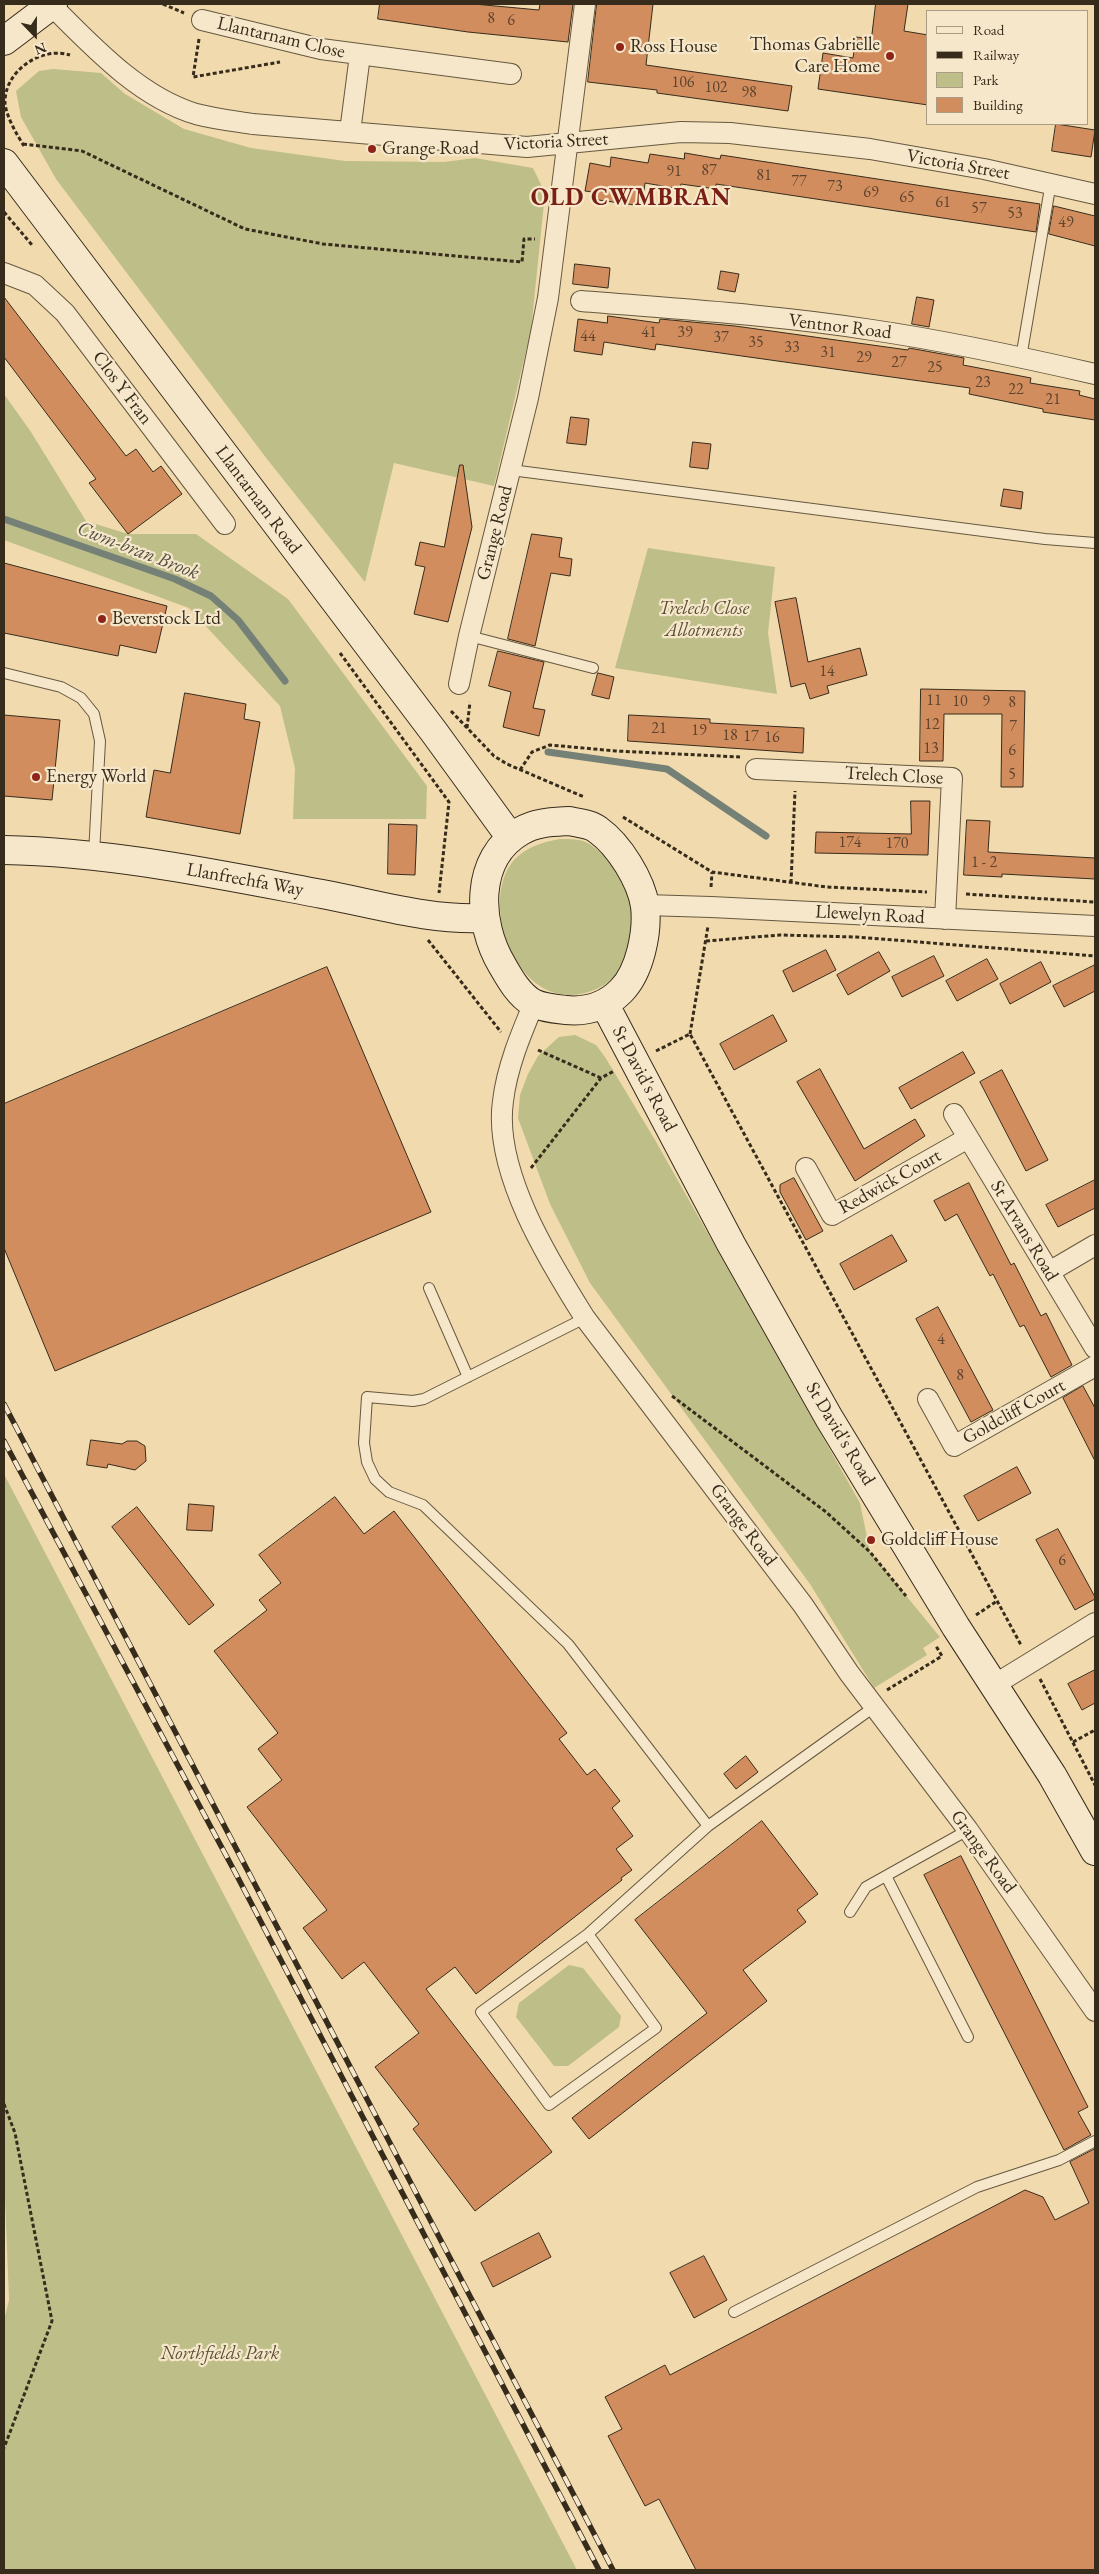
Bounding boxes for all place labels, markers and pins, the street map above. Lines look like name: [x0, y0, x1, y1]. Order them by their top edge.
place label: Thomas Gabrielle Care Home: [750, 34, 880, 78]
place label: Ross House: [630, 36, 717, 58]
marker: Ross House: [614, 41, 626, 53]
marker: Thomas Gabrielle Care Home: [884, 50, 896, 62]
place label: Grange Road: [382, 138, 479, 160]
marker: Grange Road: [366, 143, 378, 155]
place label: Beverstock Ltd: [112, 608, 221, 630]
marker: Beverstock Ltd: [96, 613, 108, 625]
place label: Energy World: [46, 766, 146, 788]
marker: Energy World: [30, 771, 42, 783]
place label: Goldcliff House: [881, 1529, 998, 1551]
marker: Goldcliff House: [865, 1534, 877, 1546]

